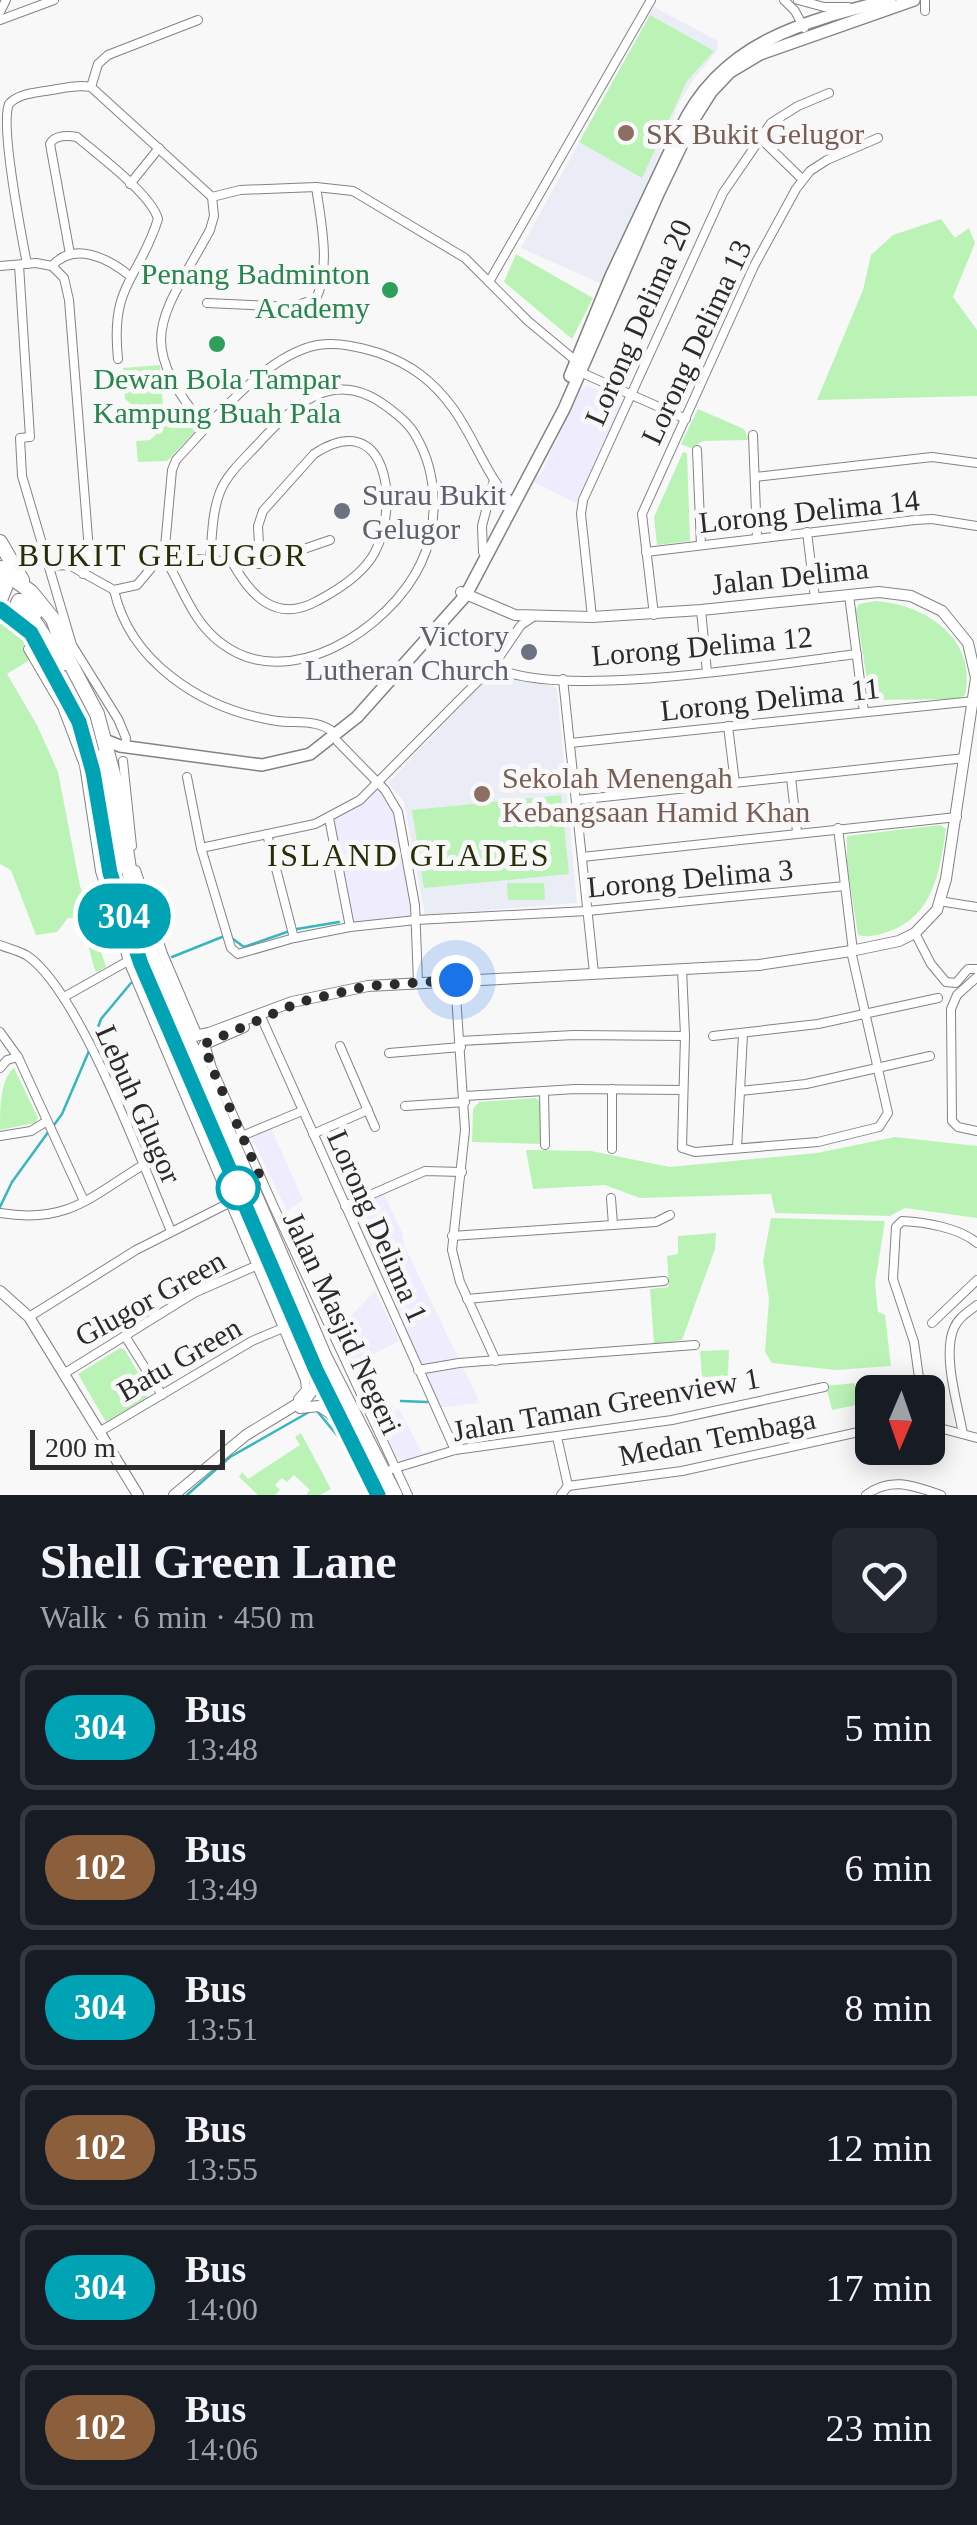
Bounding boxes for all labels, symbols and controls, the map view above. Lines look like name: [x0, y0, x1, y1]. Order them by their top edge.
place label: SK Bukit Gelugor: [646, 117, 864, 150]
marker: SK Bukit Gelugor: [615, 122, 637, 144]
street label: Lorong Delima 20: [578, 214, 698, 430]
street label: Lorong Delima 13: [634, 235, 758, 449]
place label: Penang Badminton Academy: [141, 257, 370, 324]
marker: Penang Badminton Academy: [379, 279, 401, 301]
marker: Dewan Bola Tampar Kampung Buah Pala: [206, 333, 228, 355]
place label: Dewan Bola Tampar Kampung Buah Pala: [93, 362, 341, 429]
place label: Surau Bukit Gelugor: [362, 478, 507, 545]
street label: Lorong Delima 14: [697, 483, 921, 539]
marker: Surau Bukit Gelugor: [331, 500, 353, 522]
district label: BUKIT GELUGOR: [18, 537, 308, 573]
street label: Jalan Delima: [710, 551, 870, 601]
place label: Victory Lutheran Church: [305, 619, 509, 686]
street label: Lorong Delima 12: [590, 620, 814, 672]
marker: Victory Lutheran Church: [518, 641, 540, 663]
street label: Lorong Delima 11: [659, 671, 881, 727]
place label: Sekolah Menengah Kebangsaan Hamid Khan: [502, 761, 810, 828]
marker: Sekolah Menengah Kebangsaan Hamid Khan: [471, 783, 493, 805]
district label: ISLAND GLADES: [267, 837, 551, 873]
street label: Lorong Delima 3: [586, 853, 794, 903]
line badge: 304: [66, 884, 182, 948]
text: 304: [98, 897, 150, 936]
your location: [431, 955, 481, 1005]
street label: Lebuh Glugor: [90, 1020, 188, 1188]
street label: Lorong Delima 1: [321, 1125, 435, 1327]
unlabelled marker: [217, 1167, 259, 1209]
street label: Jalan Masjid Negeri: [277, 1207, 409, 1439]
street label: Glugor Green: [70, 1243, 230, 1353]
street label: Batu Green: [111, 1310, 247, 1408]
street label: Jalan Taman Greenview 1: [450, 1361, 762, 1447]
north arrow: [855, 1375, 945, 1465]
map controls: [855, 1375, 945, 1465]
street label: Medan Tembaga: [616, 1402, 818, 1472]
scale bar: [30, 1425, 225, 1470]
text: 200 m: [45, 1432, 116, 1463]
button: heart: [832, 1528, 937, 1633]
text: Shell Green Lane: [40, 1535, 396, 1588]
text: Walk · 6 min · 450 m: [40, 1599, 315, 1635]
text: Bus: [185, 1688, 246, 1730]
text: 5 min: [844, 1707, 932, 1749]
text: 304: [74, 1708, 126, 1747]
text: 13:48: [185, 1731, 258, 1767]
text: Bus: [185, 1828, 246, 1870]
text: 6 min: [844, 1847, 932, 1889]
text: 102: [74, 1848, 126, 1887]
text: 13:49: [185, 1871, 258, 1907]
text: Bus: [185, 1968, 246, 2010]
text: 8 min: [844, 1987, 932, 2029]
text: 304: [74, 1988, 126, 2027]
text: 13:51: [185, 2011, 258, 2047]
text: Bus: [185, 2108, 246, 2150]
text: 12 min: [825, 2127, 932, 2169]
text: 102: [74, 2128, 126, 2167]
text: 13:55: [185, 2151, 258, 2187]
text: Bus: [185, 2248, 246, 2290]
text: 17 min: [825, 2267, 932, 2309]
text: 304: [74, 2268, 126, 2307]
text: 14:00: [185, 2291, 258, 2327]
text: Bus: [185, 2388, 246, 2430]
text: 23 min: [825, 2407, 932, 2449]
text: 102: [74, 2408, 126, 2447]
text: 14:06: [185, 2431, 258, 2467]

